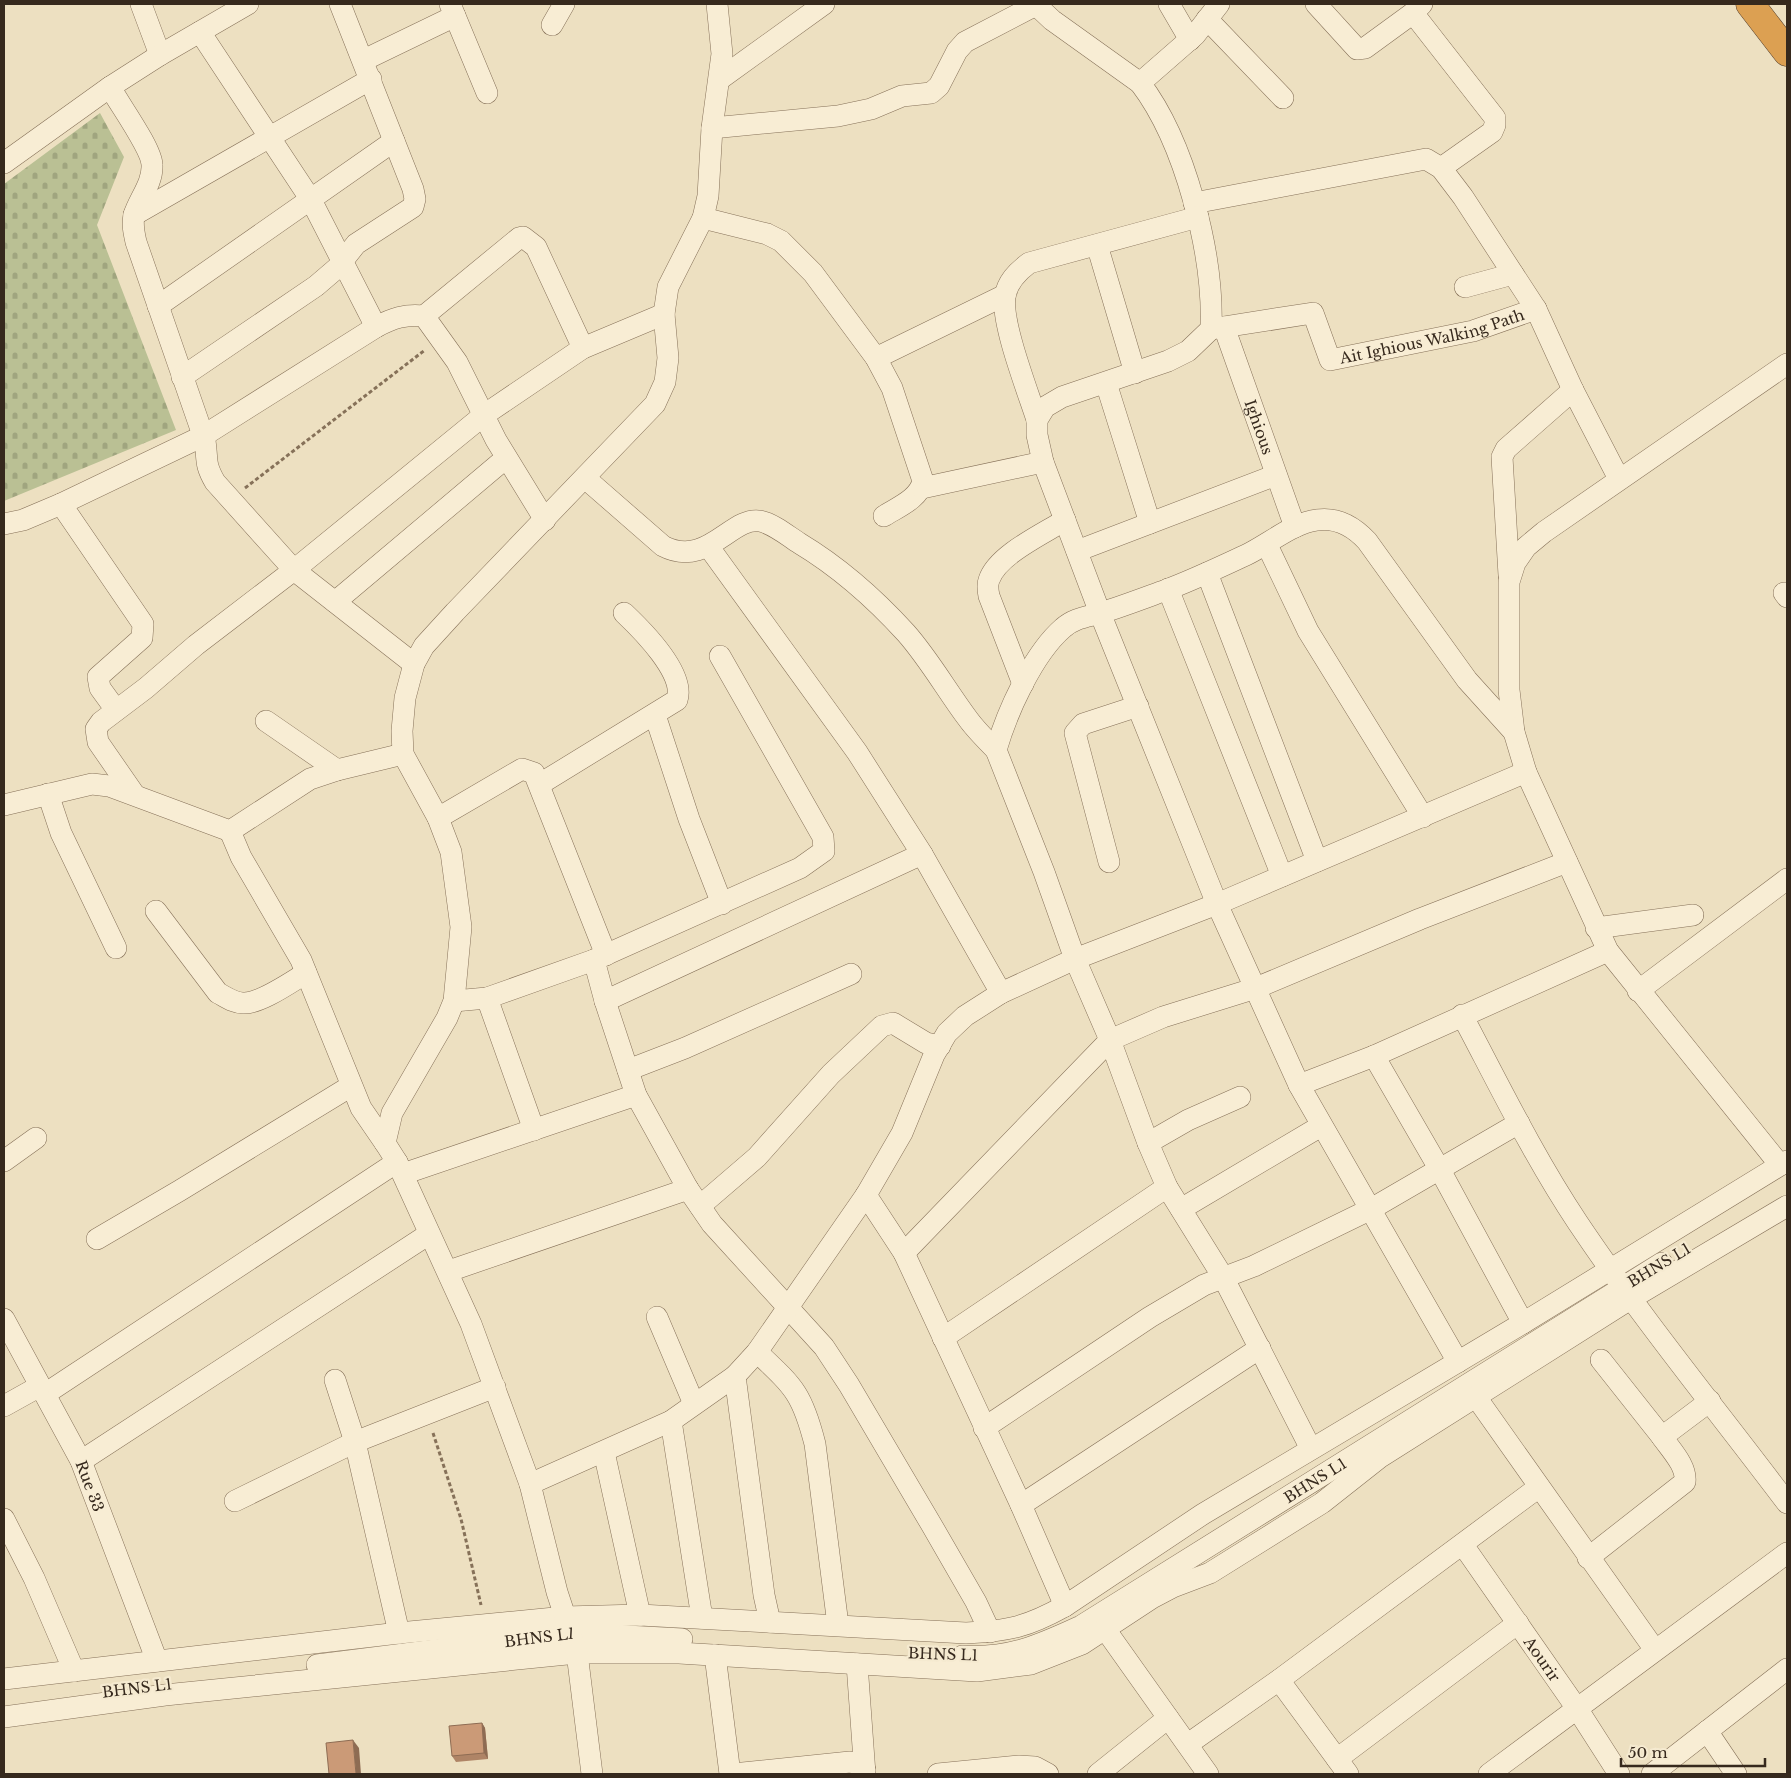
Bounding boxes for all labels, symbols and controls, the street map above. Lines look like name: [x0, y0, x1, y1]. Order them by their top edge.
street label: Ait Ighious Walking Path: [1337, 304, 1527, 368]
street label: Ighious: [1241, 397, 1278, 457]
street label: BHNS L1: [1624, 1239, 1694, 1291]
street label: BHNS L1: [1280, 1453, 1350, 1507]
street label: Rue 33: [72, 1457, 109, 1514]
street label: BHNS L1: [503, 1623, 575, 1651]
street label: Aourir: [1520, 1632, 1565, 1686]
street label: BHNS L1: [908, 1643, 978, 1665]
street label: BHNS L1: [101, 1674, 173, 1702]
scale bar: [1621, 1736, 1765, 1768]
text: 50 m: [1628, 1743, 1668, 1762]

